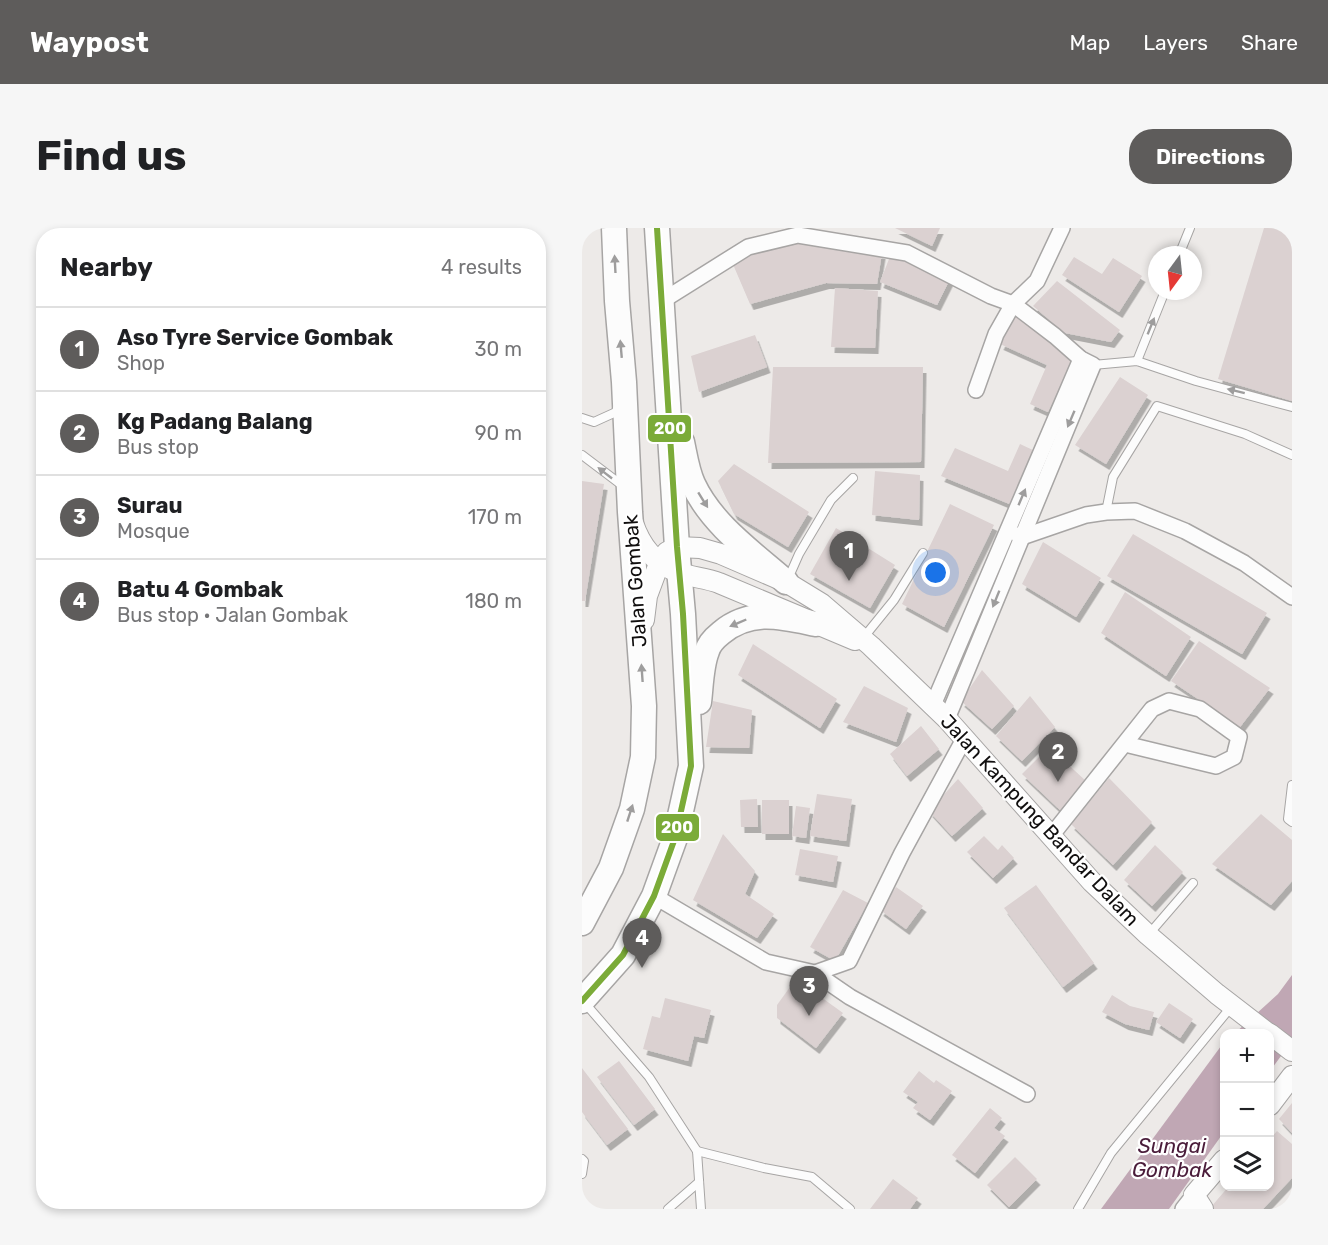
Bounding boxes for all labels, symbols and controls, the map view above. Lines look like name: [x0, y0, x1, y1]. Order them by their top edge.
text: Waypost: [30, 26, 149, 59]
text: Map: [1069, 30, 1110, 55]
text: Layers: [1143, 30, 1208, 55]
text: Share: [1241, 30, 1298, 55]
button: Directions: [1129, 129, 1292, 184]
text: Find us: [36, 131, 187, 181]
north arrow: [1148, 246, 1202, 300]
text: Nearby: [60, 252, 153, 283]
text: 4 results: [441, 255, 522, 279]
one-way arrow: [611, 255, 620, 274]
one-way arrow: [1147, 317, 1156, 335]
text: Aso Tyre Service Gombak: [117, 324, 393, 351]
text: 1: [75, 337, 84, 361]
text: 30 m: [475, 337, 522, 361]
one-way arrow: [616, 339, 626, 358]
text: Shop: [117, 351, 165, 375]
one-way arrow: [1227, 385, 1245, 395]
text: Kg Padang Balang: [117, 408, 313, 435]
one-way arrow: [1066, 410, 1075, 428]
line badge: 200: [647, 414, 692, 443]
text: 200: [654, 419, 686, 438]
text: 2: [73, 421, 86, 445]
text: 90 m: [475, 421, 522, 445]
text: Bus stop: [117, 435, 199, 459]
one-way arrow: [598, 467, 613, 479]
one-way arrow: [1017, 487, 1027, 505]
text: Surau: [117, 492, 183, 519]
one-way arrow: [697, 492, 708, 509]
text: 3: [73, 505, 86, 529]
text: 170 m: [468, 505, 522, 529]
street label: Jalan Gombak: [618, 513, 652, 648]
text: Mosque: [117, 519, 190, 543]
pin: 1: [830, 532, 868, 581]
your location: [921, 558, 950, 587]
text: Batu 4 Gombak: [117, 576, 283, 603]
text: 4: [73, 589, 86, 613]
text: 180 m: [465, 589, 522, 613]
one-way arrow: [991, 590, 1000, 608]
text: Bus stop · Jalan Gombak: [117, 603, 348, 627]
one-way arrow: [729, 618, 747, 628]
one-way arrow: [638, 664, 647, 683]
street label: Jalan Kampung Bandar Dalam: [936, 709, 1144, 931]
pin: 2: [1038, 732, 1078, 782]
one-way arrow: [626, 804, 636, 822]
line badge: 200: [655, 813, 700, 842]
text: 200: [661, 818, 693, 837]
pin: 4: [622, 918, 662, 968]
pin: 3: [790, 966, 828, 1016]
map controls: [1220, 1029, 1274, 1191]
button: +: [1220, 1029, 1274, 1083]
button: −: [1220, 1083, 1274, 1137]
water label: Sungai Gombak: [1132, 1133, 1213, 1182]
button: layers: [1220, 1137, 1274, 1191]

